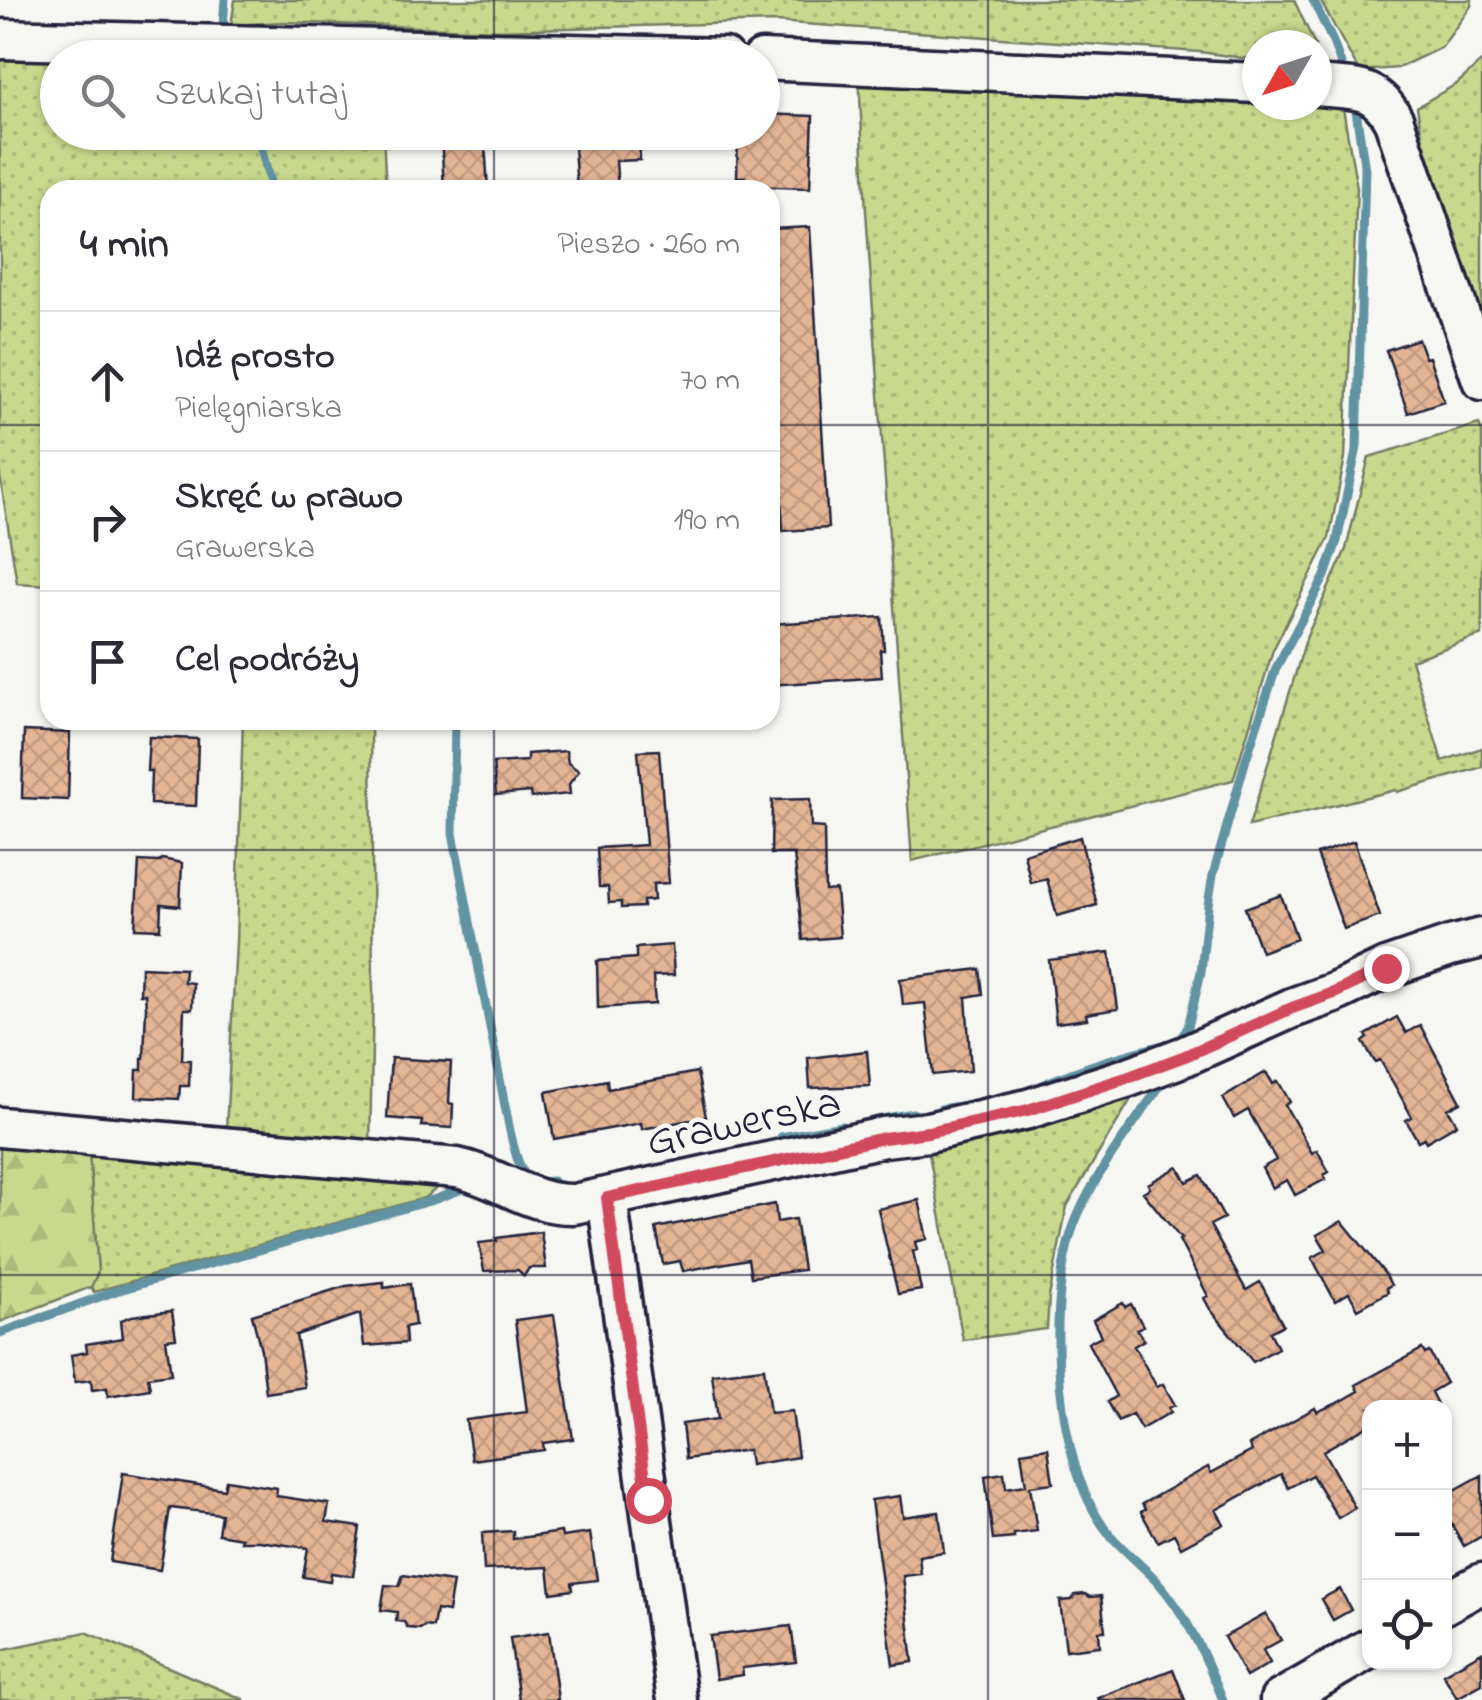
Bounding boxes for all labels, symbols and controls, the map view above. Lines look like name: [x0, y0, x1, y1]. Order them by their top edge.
north arrow: [1242, 30, 1332, 120]
search box: [40, 40, 780, 150]
text: Szukaj tutaj: [155, 67, 346, 123]
icon: search: [75, 68, 130, 123]
text: 4 min: [80, 215, 169, 276]
text: Pieszo · 260 m: [558, 222, 740, 269]
text: Idź prosto: [175, 330, 335, 386]
icon: ahead: [80, 354, 135, 409]
text: 70 m: [680, 358, 740, 405]
text: Pielęgniarska: [175, 386, 342, 433]
text: Skręć w prawo: [175, 470, 403, 526]
icon: right: [80, 494, 135, 549]
text: 190 m: [674, 498, 740, 545]
text: Grawerska: [175, 526, 315, 573]
text: Cel podróży: [175, 633, 359, 689]
icon: arrive: [80, 634, 135, 689]
route end: [1364, 946, 1410, 992]
street label: Grawerska: [641, 1071, 847, 1177]
map controls: [1362, 1400, 1452, 1670]
button: +: [1362, 1400, 1452, 1490]
route start: [626, 1478, 672, 1524]
button: −: [1362, 1490, 1452, 1580]
button: locate: [1362, 1580, 1452, 1670]

